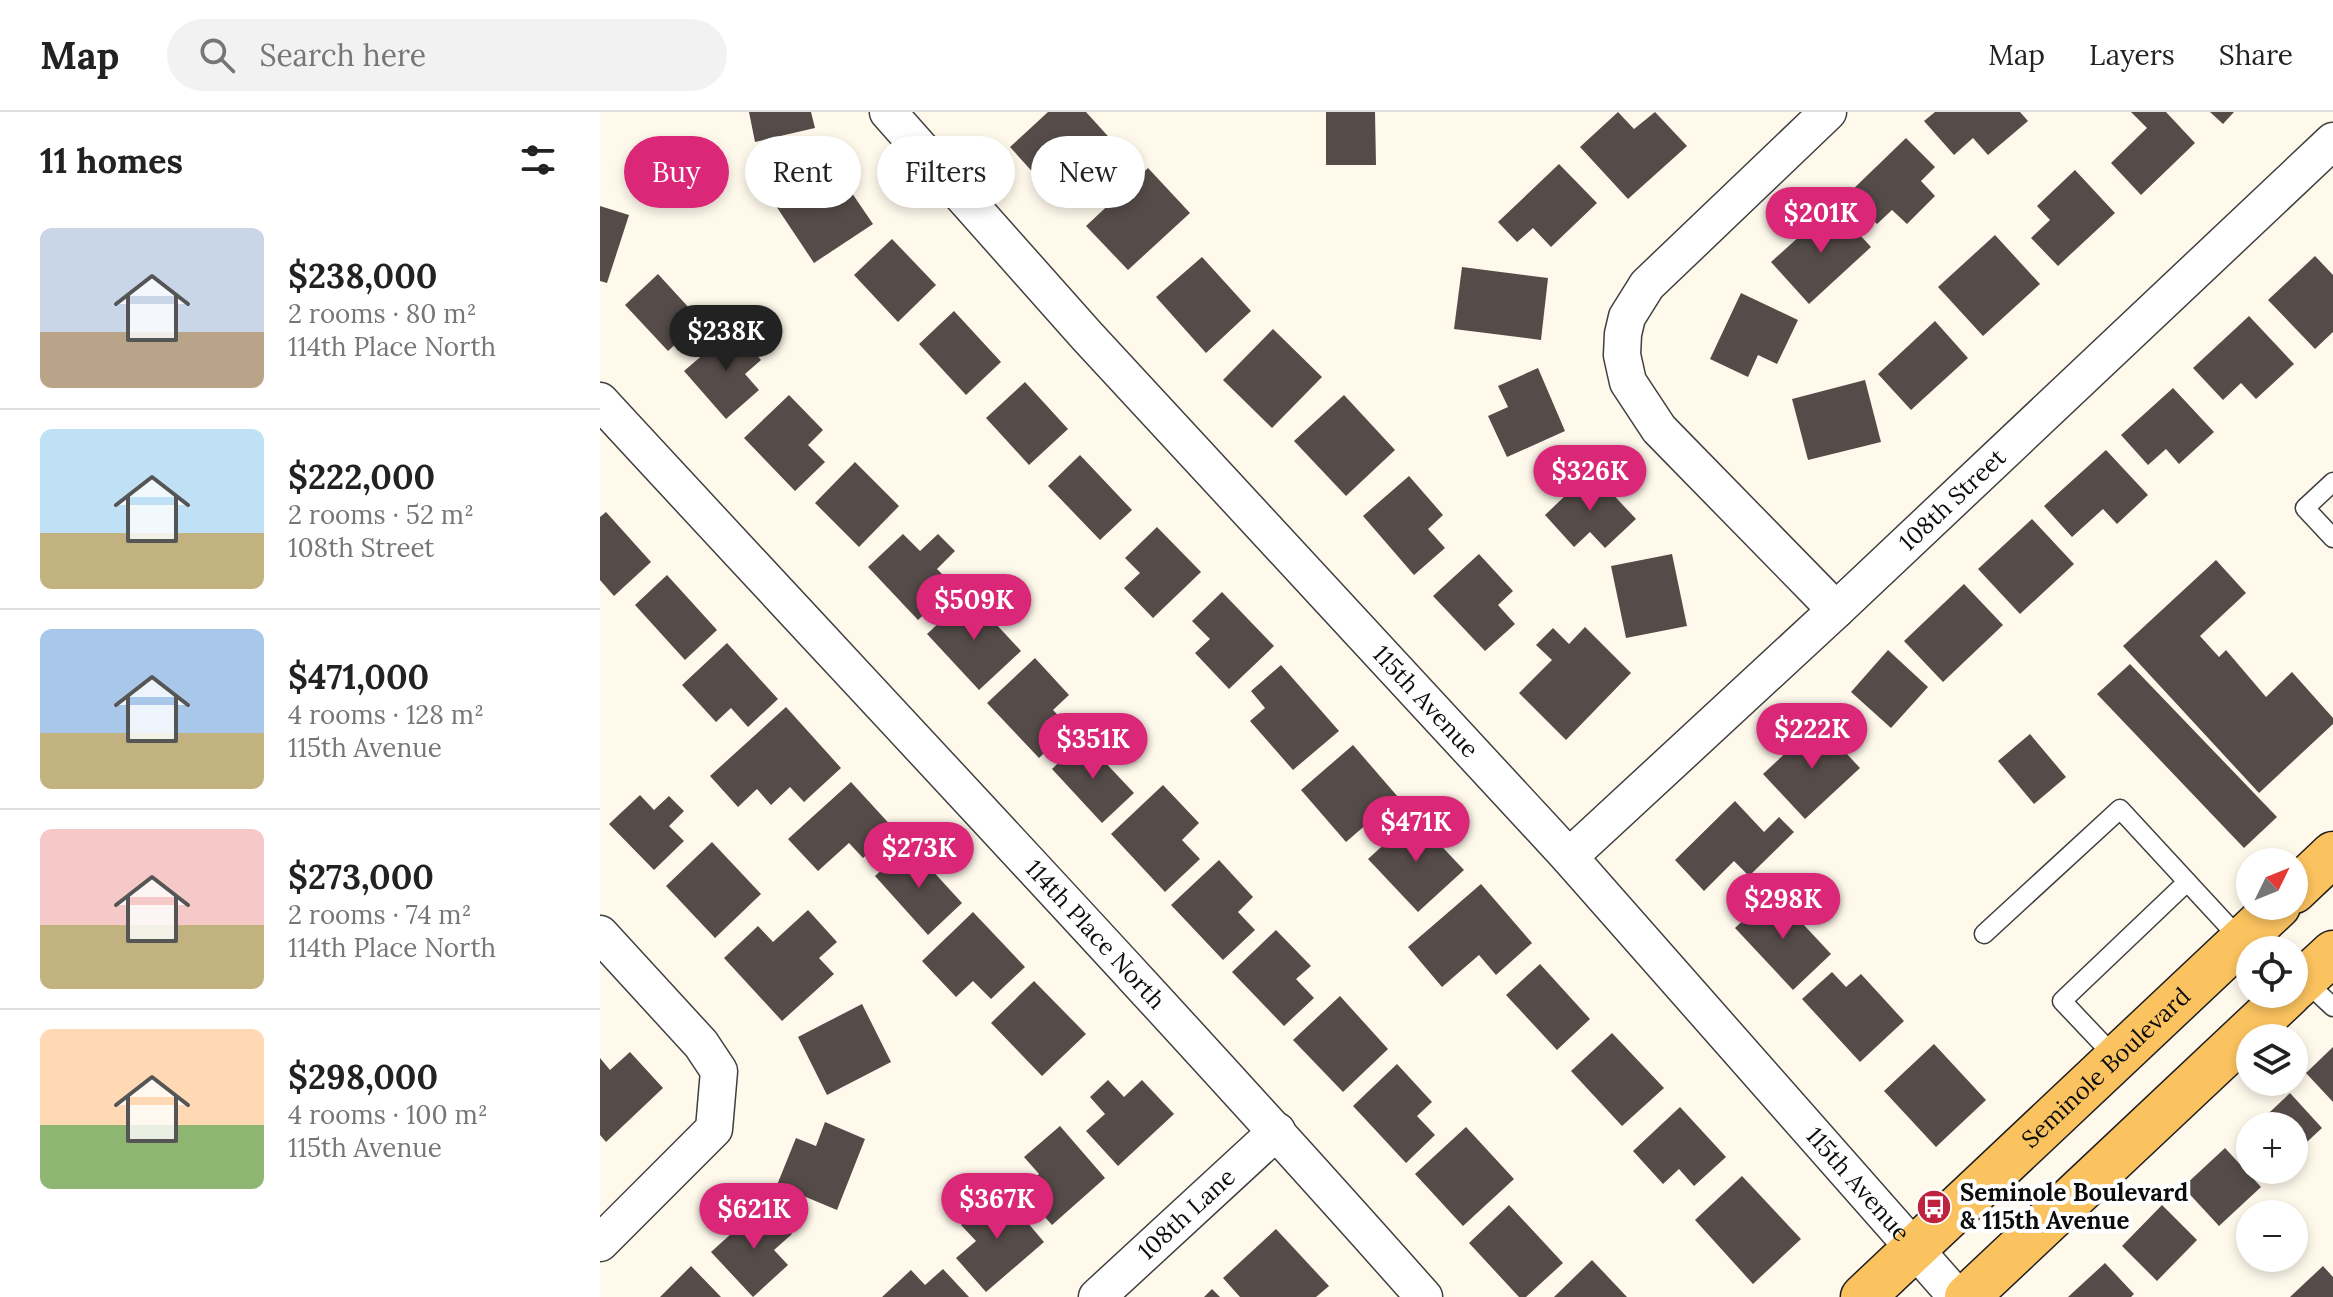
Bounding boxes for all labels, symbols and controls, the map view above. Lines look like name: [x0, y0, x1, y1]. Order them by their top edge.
search box: [167, 19, 727, 91]
text: Map: [40, 31, 119, 79]
icon: search: [195, 33, 239, 77]
text: Search here: [259, 36, 426, 74]
text: Map: [1988, 37, 2045, 73]
text: Layers: [2089, 37, 2175, 73]
text: Share: [2219, 37, 2293, 73]
chip: Buy: [624, 136, 729, 208]
chip: Rent: [745, 136, 861, 208]
chip: Filters: [877, 136, 1015, 208]
chip: New: [1031, 136, 1145, 208]
icon: filters: [516, 138, 560, 182]
text: 11 homes: [40, 139, 183, 182]
pin: $201K: [1765, 187, 1877, 255]
text: $201K: [1784, 196, 1858, 229]
text: $238,000: [288, 254, 437, 297]
icon: home: [104, 260, 200, 356]
text: 2 rooms · 80 m²: [288, 297, 477, 330]
pin: $238K: [670, 305, 782, 373]
text: $238K: [687, 314, 765, 347]
text: 114th Place North: [288, 330, 496, 363]
street label: 108th Street: [1892, 441, 2013, 557]
pin: $326K: [1534, 445, 1646, 513]
text: $326K: [1551, 454, 1629, 487]
text: $222,000: [288, 455, 435, 498]
icon: home: [104, 461, 200, 557]
text: 2 rooms · 52 m²: [288, 498, 474, 531]
text: 108th Street: [288, 531, 434, 564]
pin: $509K: [918, 574, 1030, 642]
text: $509K: [934, 583, 1014, 616]
street label: 115th Avenue: [1366, 639, 1485, 764]
text: $471,000: [288, 655, 429, 698]
icon: home: [104, 661, 200, 757]
text: 4 rooms · 128 m²: [288, 698, 484, 731]
pin: $222K: [1756, 703, 1868, 771]
text: $222K: [1774, 712, 1850, 745]
pin: $351K: [1037, 713, 1149, 781]
text: $351K: [1057, 722, 1129, 755]
text: 115th Avenue: [288, 731, 442, 764]
pin: $471K: [1360, 796, 1472, 864]
text: $471K: [1381, 805, 1451, 838]
pin: $273K: [863, 822, 975, 890]
text: $273K: [882, 831, 956, 864]
north arrow: [2236, 848, 2308, 920]
map controls: [2236, 848, 2308, 1272]
street label: 114th Place North: [1019, 853, 1172, 1016]
text: $273,000: [288, 855, 434, 898]
icon: home: [104, 861, 200, 957]
pin: $298K: [1727, 873, 1839, 941]
text: $298K: [1744, 882, 1822, 915]
text: 2 rooms · 74 m²: [288, 898, 472, 931]
text: 114th Place North: [288, 931, 496, 964]
button: locate: [2236, 936, 2308, 1008]
street label: Seminole Boulevard: [2015, 981, 2197, 1155]
button: layers: [2236, 1024, 2308, 1096]
text: $298,000: [288, 1055, 438, 1098]
icon: home: [104, 1061, 200, 1157]
text: 4 rooms · 100 m²: [288, 1098, 488, 1131]
button: +: [2236, 1112, 2308, 1184]
street label: 115th Avenue: [1800, 1121, 1917, 1248]
text: 115th Avenue: [288, 1131, 442, 1164]
street label: 108th Lane: [1131, 1161, 1242, 1267]
pin: $367K: [941, 1173, 1053, 1241]
place label: Seminole Boulevard & 115th Avenue: [1960, 1177, 2188, 1236]
text: $367K: [959, 1182, 1035, 1215]
pin: $621K: [698, 1183, 810, 1251]
bus stop icon: Seminole Boulevard & 115th Avenue: [1915, 1188, 1953, 1226]
text: $621K: [717, 1192, 791, 1225]
button: −: [2236, 1200, 2308, 1272]

